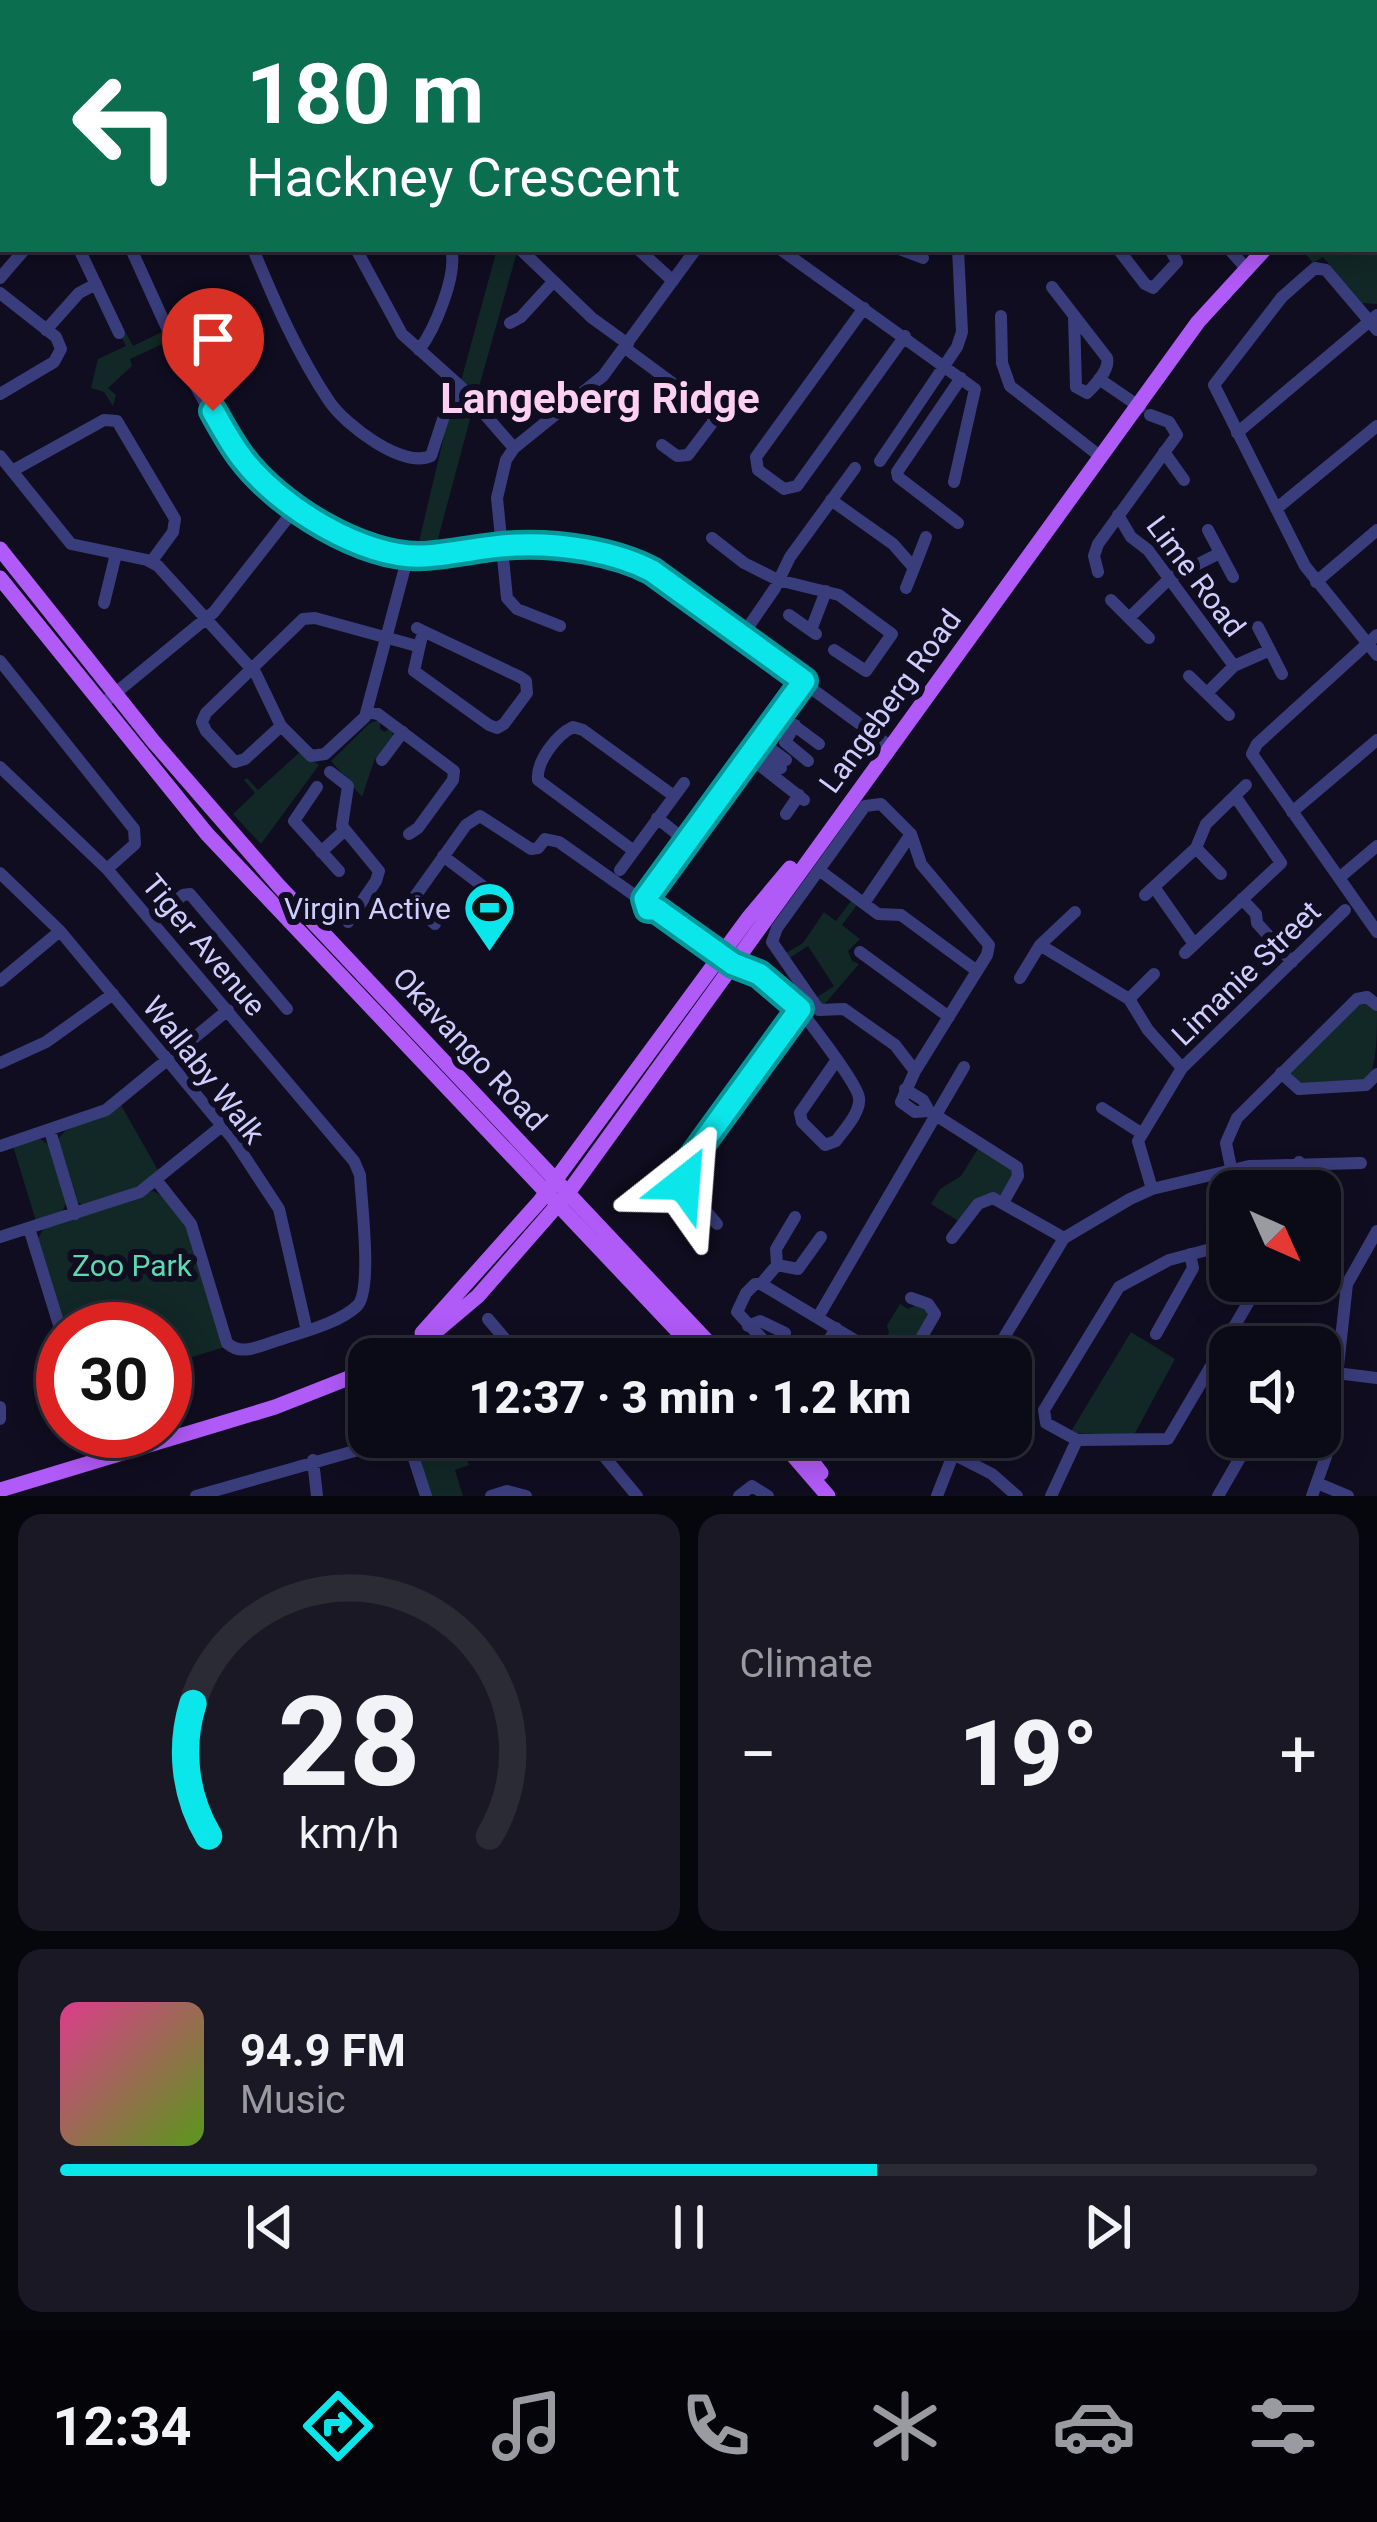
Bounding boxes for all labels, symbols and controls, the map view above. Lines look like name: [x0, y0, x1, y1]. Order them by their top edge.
text: 180 m: [246, 45, 484, 144]
icon: left: [48, 48, 204, 204]
text: Hackney Crescent: [246, 146, 680, 209]
pin: [162, 288, 264, 411]
icon: arrive: [180, 306, 246, 372]
district label: Langeberg Ridge: [440, 374, 760, 423]
street label: Lime Road: [1139, 509, 1253, 643]
street label: Langeberg Road: [812, 603, 968, 799]
street label: Tiger Avenue: [135, 867, 273, 1023]
sports icon: Virgin Active: [462, 880, 518, 954]
place label: Virgin Active: [284, 891, 451, 926]
street label: Limanie Street: [1165, 894, 1327, 1052]
street label: Okavango Road: [386, 961, 554, 1137]
street label: Wallaby Walk: [136, 990, 273, 1151]
position arrow: [621, 1120, 747, 1246]
north arrow: [1209, 1170, 1341, 1302]
map controls: [1209, 1170, 1341, 1458]
park label: Zoo Park: [72, 1248, 193, 1283]
speed limit sign: 30: [36, 1302, 192, 1458]
button: sound: [1209, 1326, 1341, 1458]
text: 12:37 · 3 min · 1.2 km: [469, 1371, 911, 1424]
text: Climate: [740, 1641, 873, 1687]
text: 28: [277, 1669, 420, 1815]
text: 19°: [959, 1702, 1098, 1807]
text: −: [740, 1716, 777, 1793]
text: +: [1280, 1716, 1317, 1793]
text: km/h: [298, 1807, 399, 1857]
text: 94.9 FM: [240, 2024, 406, 2077]
text: Music: [240, 2077, 346, 2123]
icon: previous: [237, 2194, 303, 2260]
icon: pause: [656, 2194, 722, 2260]
icon: next: [1075, 2194, 1141, 2260]
icon: directions: [296, 2384, 380, 2468]
icon: music: [485, 2384, 569, 2468]
icon: phone: [674, 2384, 758, 2468]
icon: climate: [863, 2384, 947, 2468]
icon: car: [1052, 2384, 1136, 2468]
icon: filters: [1241, 2384, 1325, 2468]
text: 12:34: [52, 2395, 192, 2458]

